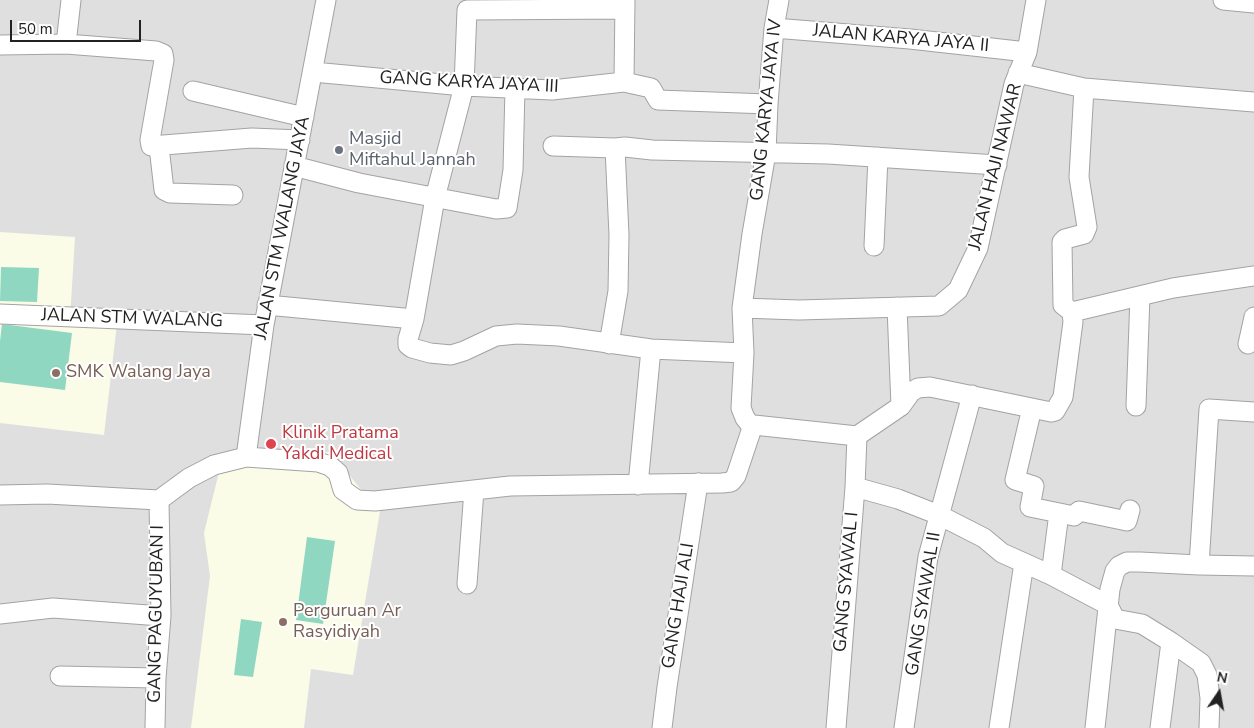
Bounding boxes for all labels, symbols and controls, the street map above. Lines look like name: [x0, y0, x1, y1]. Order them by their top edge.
scale bar: [12, 10, 144, 42]
street label: GANG KARYA JAYA IV: [747, 18, 787, 202]
text: 50 m: [18, 19, 53, 39]
street label: JALAN KARYA JAYA II: [812, 21, 990, 57]
street label: GANG KARYA JAYA III: [379, 68, 559, 98]
street label: JALAN HAJI NAWAR: [965, 81, 1027, 253]
street label: JALAN STM WALANG JAYA: [251, 115, 315, 341]
place label: Masjid Miftahul Jannah: [349, 129, 476, 172]
marker: Masjid Miftahul Jannah: [333, 144, 345, 156]
street label: JALAN STM WALANG: [41, 305, 223, 333]
place label: SMK Walang Jaya: [66, 362, 211, 384]
marker: SMK Walang Jaya: [50, 367, 62, 379]
place label: Klinik Pratama Yakdi Medical: [282, 423, 399, 466]
marker: Klinik Pratama Yakdi Medical: [264, 437, 278, 451]
street label: GANG SYAWAL I: [830, 511, 864, 653]
street label: GANG PAGUYUBAN I: [145, 525, 169, 703]
street label: GANG SYAWAL II: [902, 531, 946, 677]
street label: GANG HAJI ALI: [658, 542, 700, 670]
place label: Perguruan Ar Rasyidiyah: [293, 601, 401, 644]
marker: Perguruan Ar Rasyidiyah: [277, 616, 289, 628]
text: N: [1215, 667, 1229, 688]
north arrow: [1194, 668, 1244, 718]

